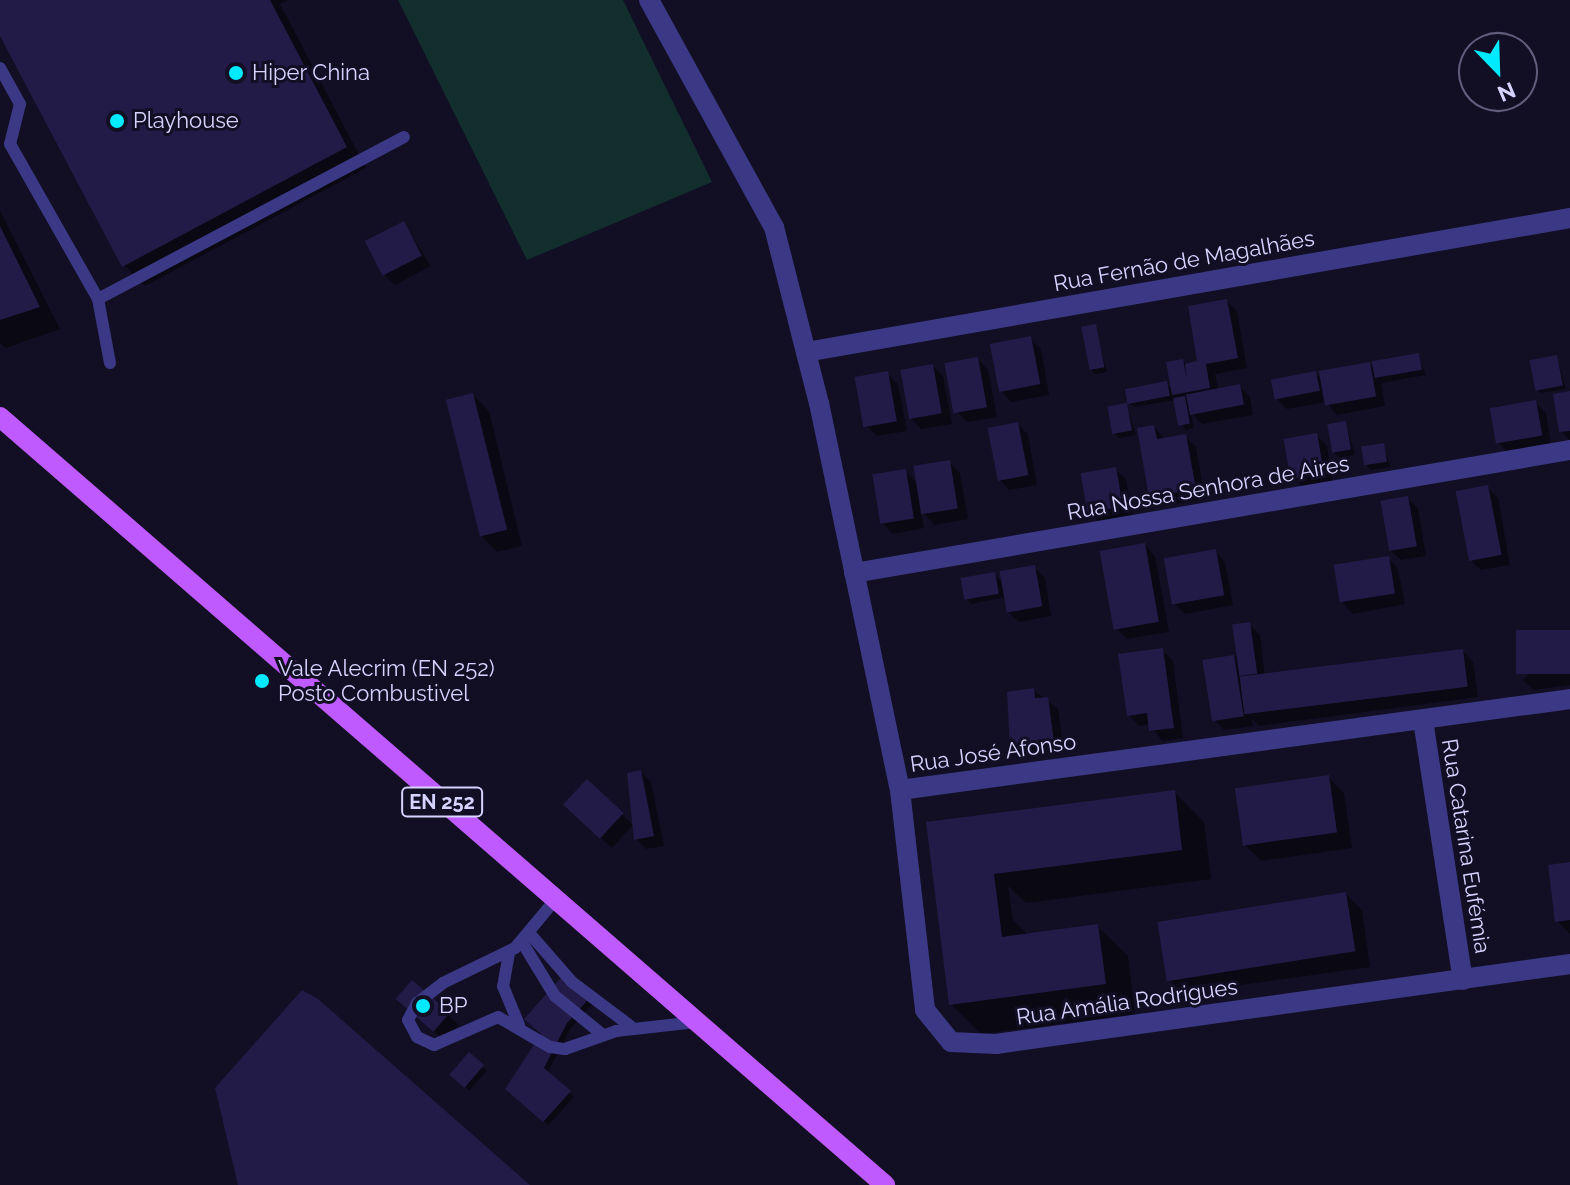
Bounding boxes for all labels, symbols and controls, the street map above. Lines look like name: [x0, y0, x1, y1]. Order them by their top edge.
north arrow: [1458, 32, 1538, 112]
place label: Hiper China: [252, 60, 370, 86]
marker: Hiper China: [227, 64, 245, 82]
text: N: [1494, 77, 1519, 107]
place label: Playhouse: [133, 108, 239, 134]
marker: Playhouse: [108, 112, 126, 130]
street label: Rua Fernão de Magalhães: [1051, 225, 1317, 297]
street label: Rua Nossa Senhora de Aires: [1065, 450, 1351, 526]
place label: Vale Alecrim (EN 252) Posto Combustivel: [278, 655, 495, 706]
marker: Vale Alecrim (EN 252) Posto Combustivel: [253, 672, 271, 690]
street label: Rua José Afonso: [908, 728, 1078, 778]
street label: Rua Catarina Eufémia: [1436, 737, 1496, 955]
road number: EN 252: [400, 786, 484, 818]
street label: Rua Amália Rodrigues: [1014, 973, 1240, 1031]
place label: BP: [439, 993, 467, 1019]
marker: BP: [414, 997, 432, 1015]

